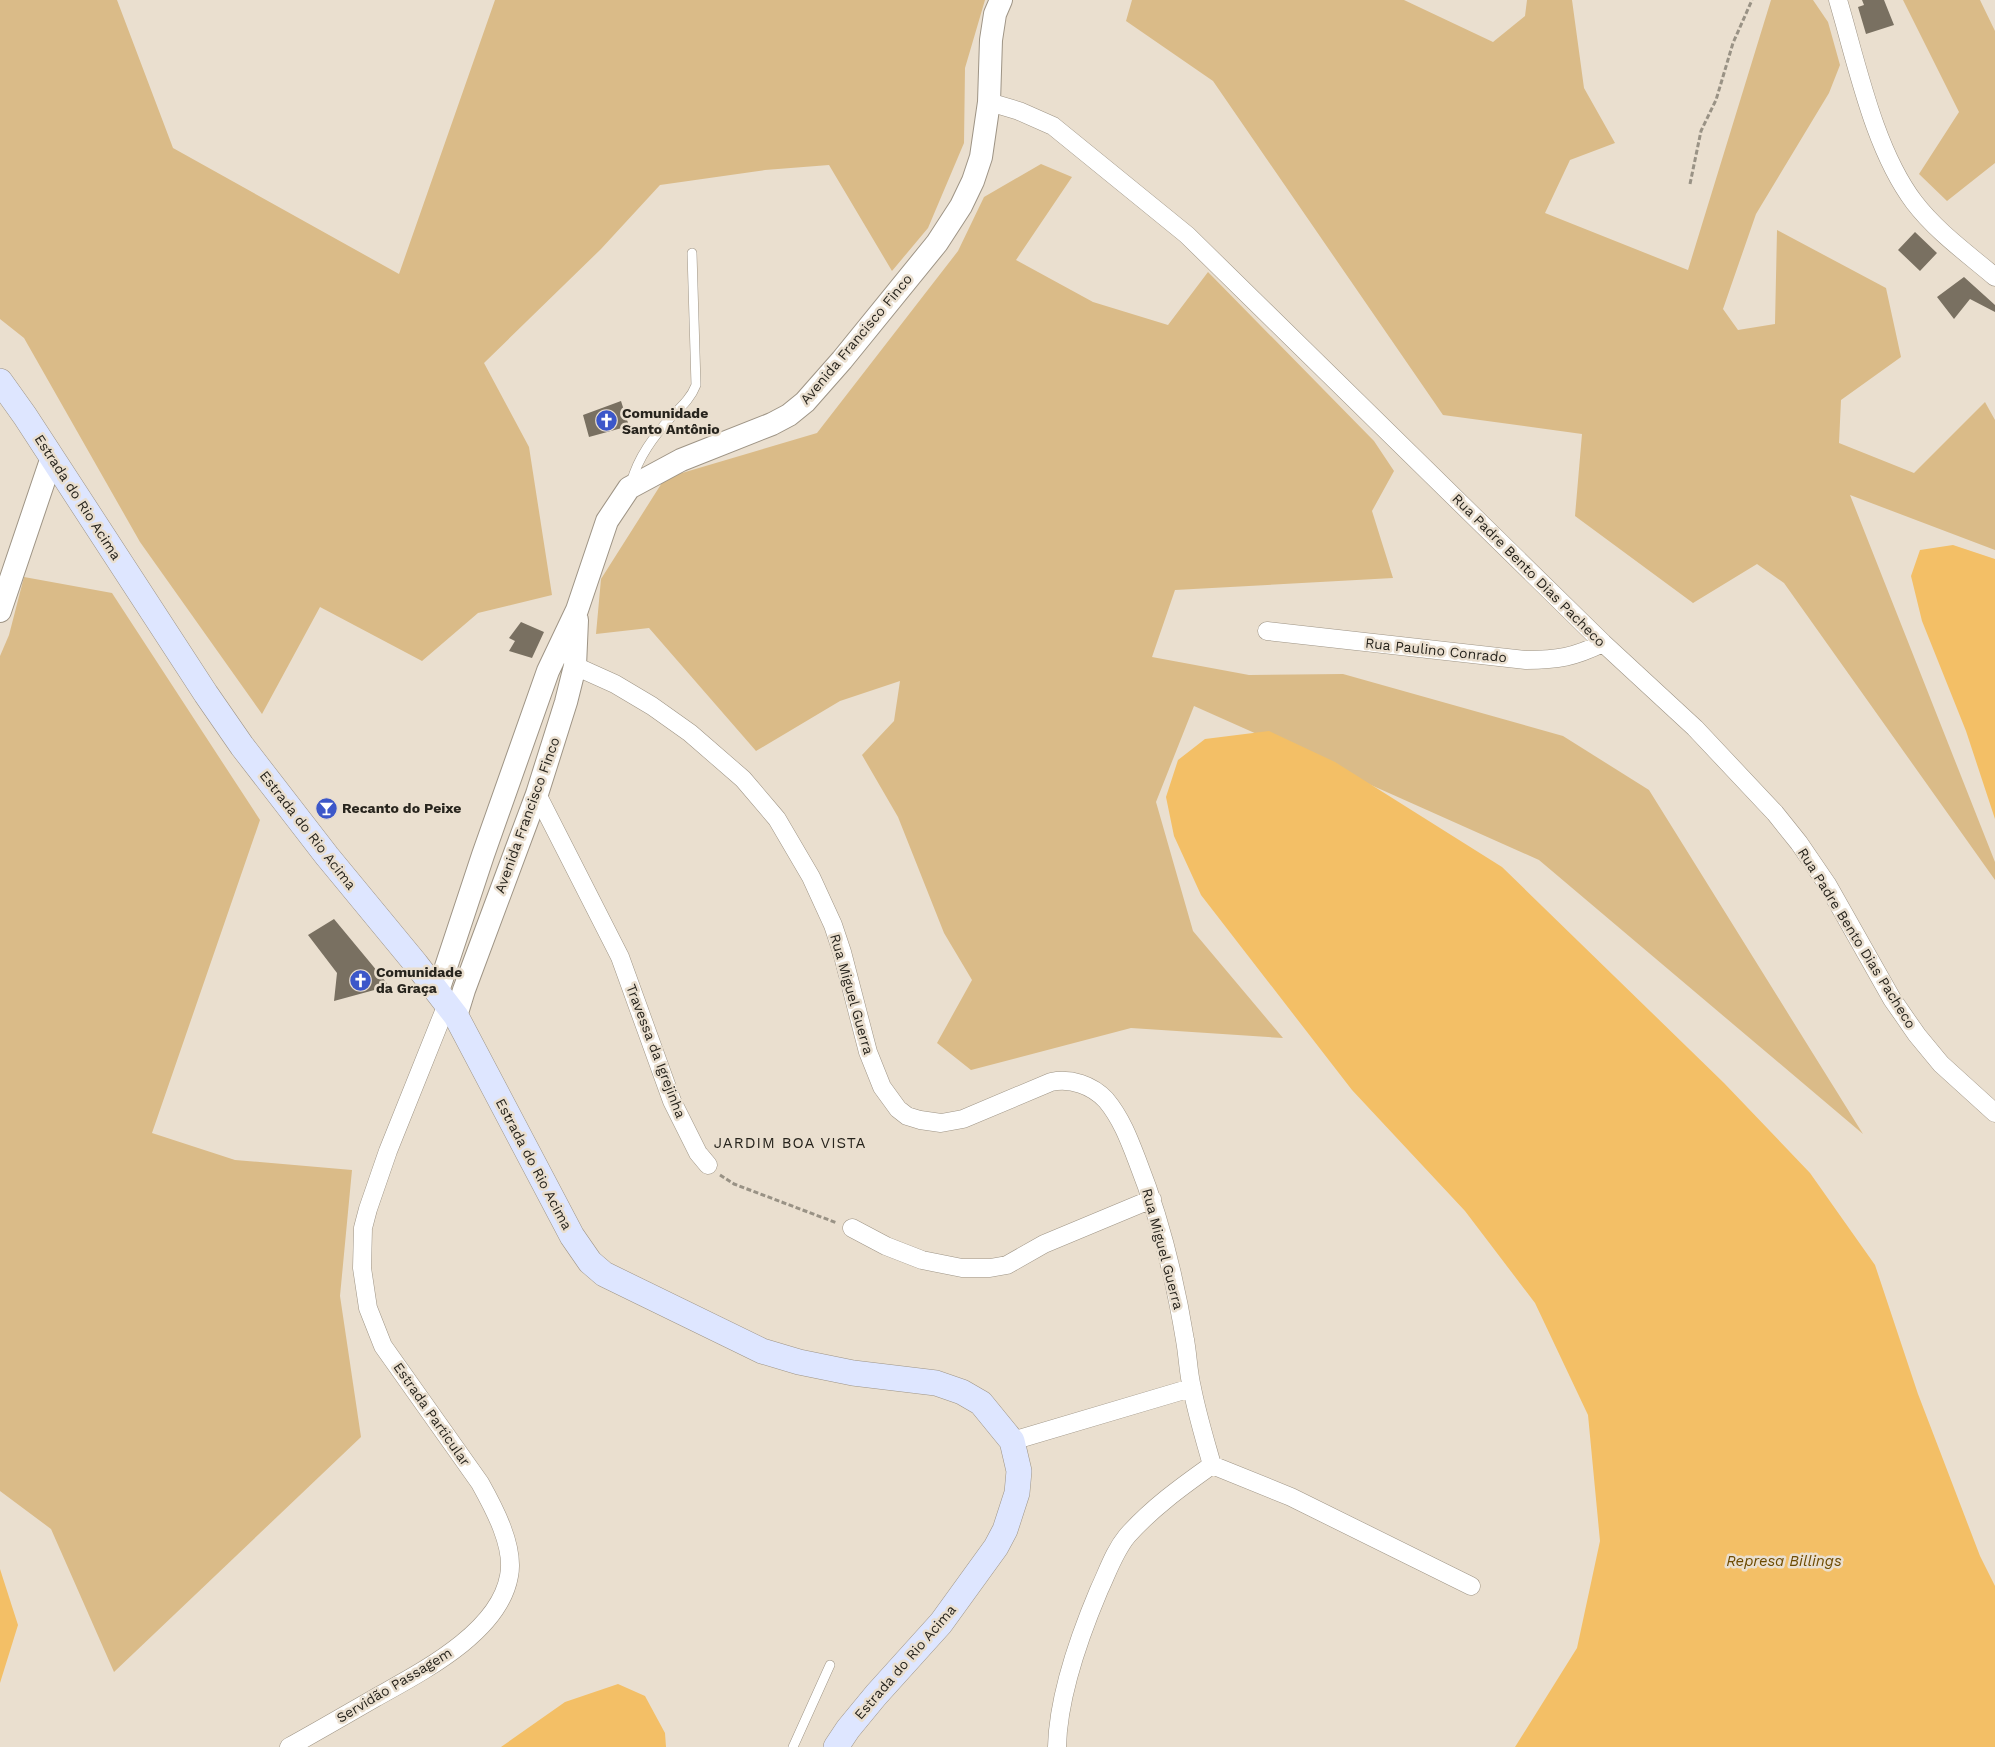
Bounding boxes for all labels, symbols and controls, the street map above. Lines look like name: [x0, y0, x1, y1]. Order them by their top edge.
street label: Avenida Francisco Finco: [797, 271, 915, 407]
place label: Comunidade Santo Antônio: [622, 405, 720, 437]
church icon: Comunidade Santo Antônio: [594, 409, 618, 433]
street label: Estrada do Rio Acima: [31, 431, 125, 563]
street label: Rua Padre Bento Dias Pacheco: [1449, 490, 1609, 650]
street label: Rua Paulino Conrado: [1364, 635, 1508, 665]
street label: Avenida Francisco Finco: [491, 735, 563, 895]
street label: Estrada do Rio Acima: [257, 767, 359, 893]
bar icon: Recanto do Peixe: [314, 796, 338, 820]
place label: Recanto do Peixe: [342, 800, 461, 816]
street label: Rua Padre Bento Dias Pacheco: [1795, 845, 1919, 1031]
street label: Rua Miguel Guerra: [827, 932, 877, 1056]
place label: Comunidade da Graça: [376, 964, 462, 996]
church icon: Comunidade da Graça: [348, 968, 372, 992]
street label: Travessa da Igrejinha: [623, 982, 689, 1120]
street label: Estrada do Rio Acima: [493, 1096, 575, 1232]
district label: JARDIM BOA VISTA: [714, 1134, 866, 1152]
street label: Rua Miguel Guerra: [1139, 1187, 1187, 1311]
street label: Estrada Particular: [390, 1359, 474, 1469]
water label: Represa Billings: [1726, 1552, 1842, 1570]
street label: Estrada do Rio Acima: [851, 1602, 959, 1722]
street label: Servidão Passagem: [333, 1644, 455, 1726]

